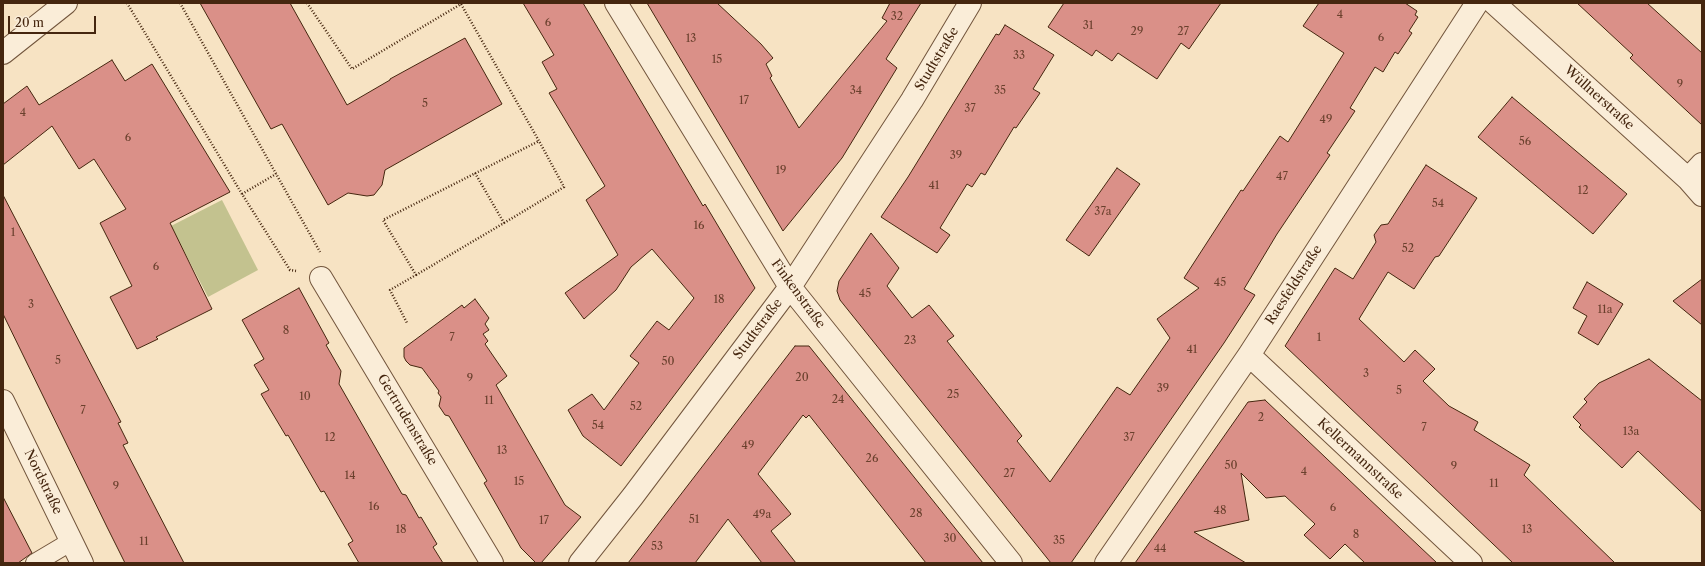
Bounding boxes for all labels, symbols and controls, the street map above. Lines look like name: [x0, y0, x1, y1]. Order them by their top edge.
scale bar: [10, 8, 98, 34]
house number: 4: [1337, 8, 1343, 22]
house number: 32: [891, 10, 903, 24]
text: 20 m: [15, 15, 44, 30]
house number: 6: [545, 16, 551, 30]
house number: 31: [1083, 19, 1093, 33]
street label: Studtstraße: [912, 24, 962, 94]
house number: 29: [1131, 25, 1143, 39]
house number: 27: [1177, 25, 1189, 39]
house number: 6: [1378, 31, 1384, 45]
house number: 13: [686, 32, 696, 46]
house number: 33: [1013, 49, 1025, 63]
house number: 15: [712, 53, 722, 67]
street label: Wüllnerstraße: [1561, 63, 1637, 133]
house number: 9: [1677, 78, 1683, 92]
house number: 34: [850, 84, 862, 98]
house number: 35: [994, 84, 1006, 98]
house number: 17: [739, 94, 749, 108]
house number: 5: [422, 97, 428, 111]
house number: 37: [964, 102, 976, 116]
house number: 4: [20, 106, 26, 120]
house number: 49: [1320, 113, 1332, 127]
house number: 6: [125, 131, 131, 145]
house number: 56: [1519, 135, 1531, 149]
house number: 39: [950, 149, 962, 163]
house number: 19: [775, 164, 787, 178]
house number: 47: [1276, 170, 1288, 184]
house number: 41: [929, 179, 939, 193]
house number: 12: [1578, 184, 1588, 198]
house number: 54: [1432, 197, 1444, 211]
house number: 37a: [1094, 205, 1112, 219]
house number: 16: [693, 219, 705, 233]
house number: 1: [11, 226, 15, 240]
street label: Raesfeldstraße: [1263, 242, 1325, 328]
house number: 52: [1402, 242, 1414, 256]
street label: Finkenstraße: [768, 256, 828, 332]
house number: 6: [153, 260, 159, 274]
house number: 45: [1214, 276, 1226, 290]
house number: 45: [859, 287, 871, 301]
house number: 18: [713, 293, 725, 307]
street label: Studtstraße: [730, 296, 786, 362]
house number: 3: [28, 298, 34, 312]
house number: 11a: [1597, 303, 1613, 317]
house number: 8: [283, 324, 289, 338]
house number: 7: [449, 331, 455, 345]
house number: 1: [1317, 331, 1321, 345]
house number: 23: [904, 334, 916, 348]
house number: 41: [1187, 343, 1197, 357]
house number: 5: [55, 354, 61, 368]
house number: 50: [662, 355, 674, 369]
house number: 3: [1363, 367, 1369, 381]
house number: 20: [795, 371, 809, 385]
street label: Gertrudenstraße: [374, 372, 440, 468]
house number: 9: [467, 372, 473, 386]
house number: 39: [1157, 382, 1169, 396]
house number: 5: [1396, 384, 1402, 398]
house number: 25: [947, 388, 959, 402]
house number: 10: [299, 390, 311, 404]
house number: 24: [832, 393, 844, 407]
house number: 11: [484, 394, 494, 408]
house number: 52: [630, 400, 642, 414]
house number: 7: [80, 404, 86, 418]
house number: 2: [1258, 411, 1264, 425]
street label: Kellermannstraße: [1314, 415, 1406, 503]
house number: 54: [592, 419, 604, 433]
house number: 7: [1421, 421, 1427, 435]
house number: 13a: [1623, 425, 1639, 439]
house number: 12: [325, 431, 335, 445]
house number: 37: [1123, 431, 1135, 445]
house number: 49: [742, 439, 754, 453]
house number: 13: [497, 444, 507, 458]
street label: Nordstraße: [21, 447, 65, 517]
house number: 26: [866, 452, 878, 466]
house number: 50: [1225, 459, 1237, 473]
house number: 9: [1451, 460, 1457, 474]
house number: 4: [1301, 465, 1307, 479]
house number: 27: [1003, 467, 1015, 481]
house number: 14: [345, 469, 355, 483]
house number: 15: [514, 475, 524, 489]
house number: 11: [1489, 477, 1499, 491]
house number: 9: [113, 480, 119, 494]
house number: 16: [368, 500, 380, 514]
house number: 6: [1330, 501, 1336, 515]
house number: 48: [1214, 504, 1226, 518]
house number: 28: [910, 507, 922, 521]
house number: 49a: [753, 508, 771, 522]
house number: 51: [689, 513, 699, 527]
house number: 17: [539, 514, 549, 528]
house number: 18: [395, 523, 407, 537]
house number: 13: [1522, 523, 1532, 537]
house number: 8: [1353, 528, 1359, 542]
house number: 30: [943, 532, 957, 546]
house number: 35: [1053, 534, 1065, 548]
house number: 11: [139, 535, 149, 549]
house number: 53: [651, 540, 663, 554]
house number: 44: [1154, 542, 1166, 556]

